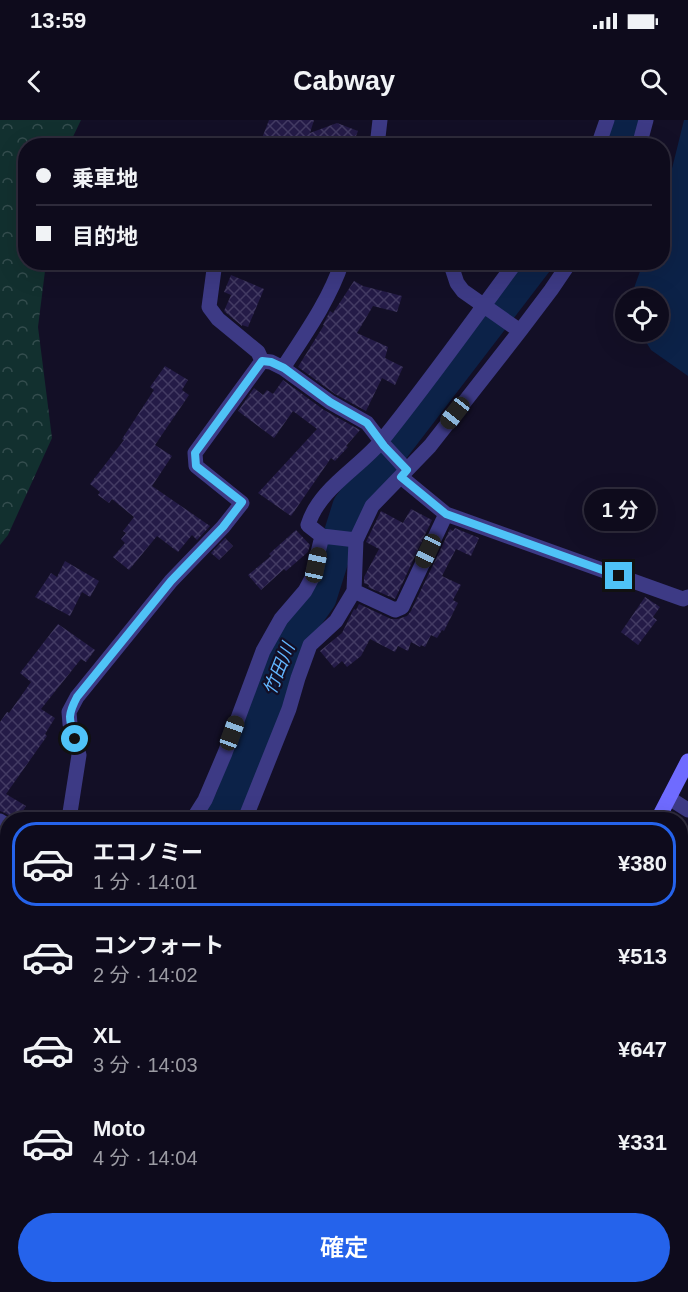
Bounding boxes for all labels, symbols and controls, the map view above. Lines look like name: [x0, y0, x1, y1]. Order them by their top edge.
text: 13:59: [30, 8, 86, 33]
icon: back: [18, 65, 51, 98]
icon: search: [637, 65, 670, 98]
text: Cabway: [293, 66, 395, 96]
text: 乗車地: [72, 166, 138, 191]
text: 目的地: [72, 224, 138, 249]
map controls: [615, 288, 669, 342]
button: locate: [615, 288, 669, 342]
car: [437, 393, 473, 433]
callout: 1 分: [583, 489, 655, 531]
text: 1 分: [602, 499, 638, 521]
car: [412, 531, 444, 571]
car: [303, 546, 329, 584]
route end: [605, 562, 632, 589]
water label: 竹田川: [260, 638, 299, 698]
car: [217, 713, 247, 753]
route start: [61, 725, 88, 752]
icon: car: [21, 837, 75, 891]
text: エコノミー: [93, 840, 203, 865]
text: ¥380: [618, 851, 667, 876]
text: 1 分 · 14:01: [93, 871, 198, 893]
icon: car: [21, 930, 75, 984]
text: コンフォート: [93, 933, 224, 958]
text: ¥513: [618, 944, 667, 969]
text: 2 分 · 14:02: [93, 964, 198, 986]
icon: car: [21, 1023, 75, 1077]
text: XL: [93, 1023, 121, 1048]
text: ¥647: [618, 1037, 667, 1062]
text: 3 分 · 14:03: [93, 1054, 198, 1076]
icon: car: [21, 1116, 75, 1170]
text: Moto: [93, 1116, 146, 1141]
text: ¥331: [618, 1130, 667, 1155]
text: 4 分 · 14:04: [93, 1147, 198, 1169]
button: 確定: [18, 1213, 670, 1282]

